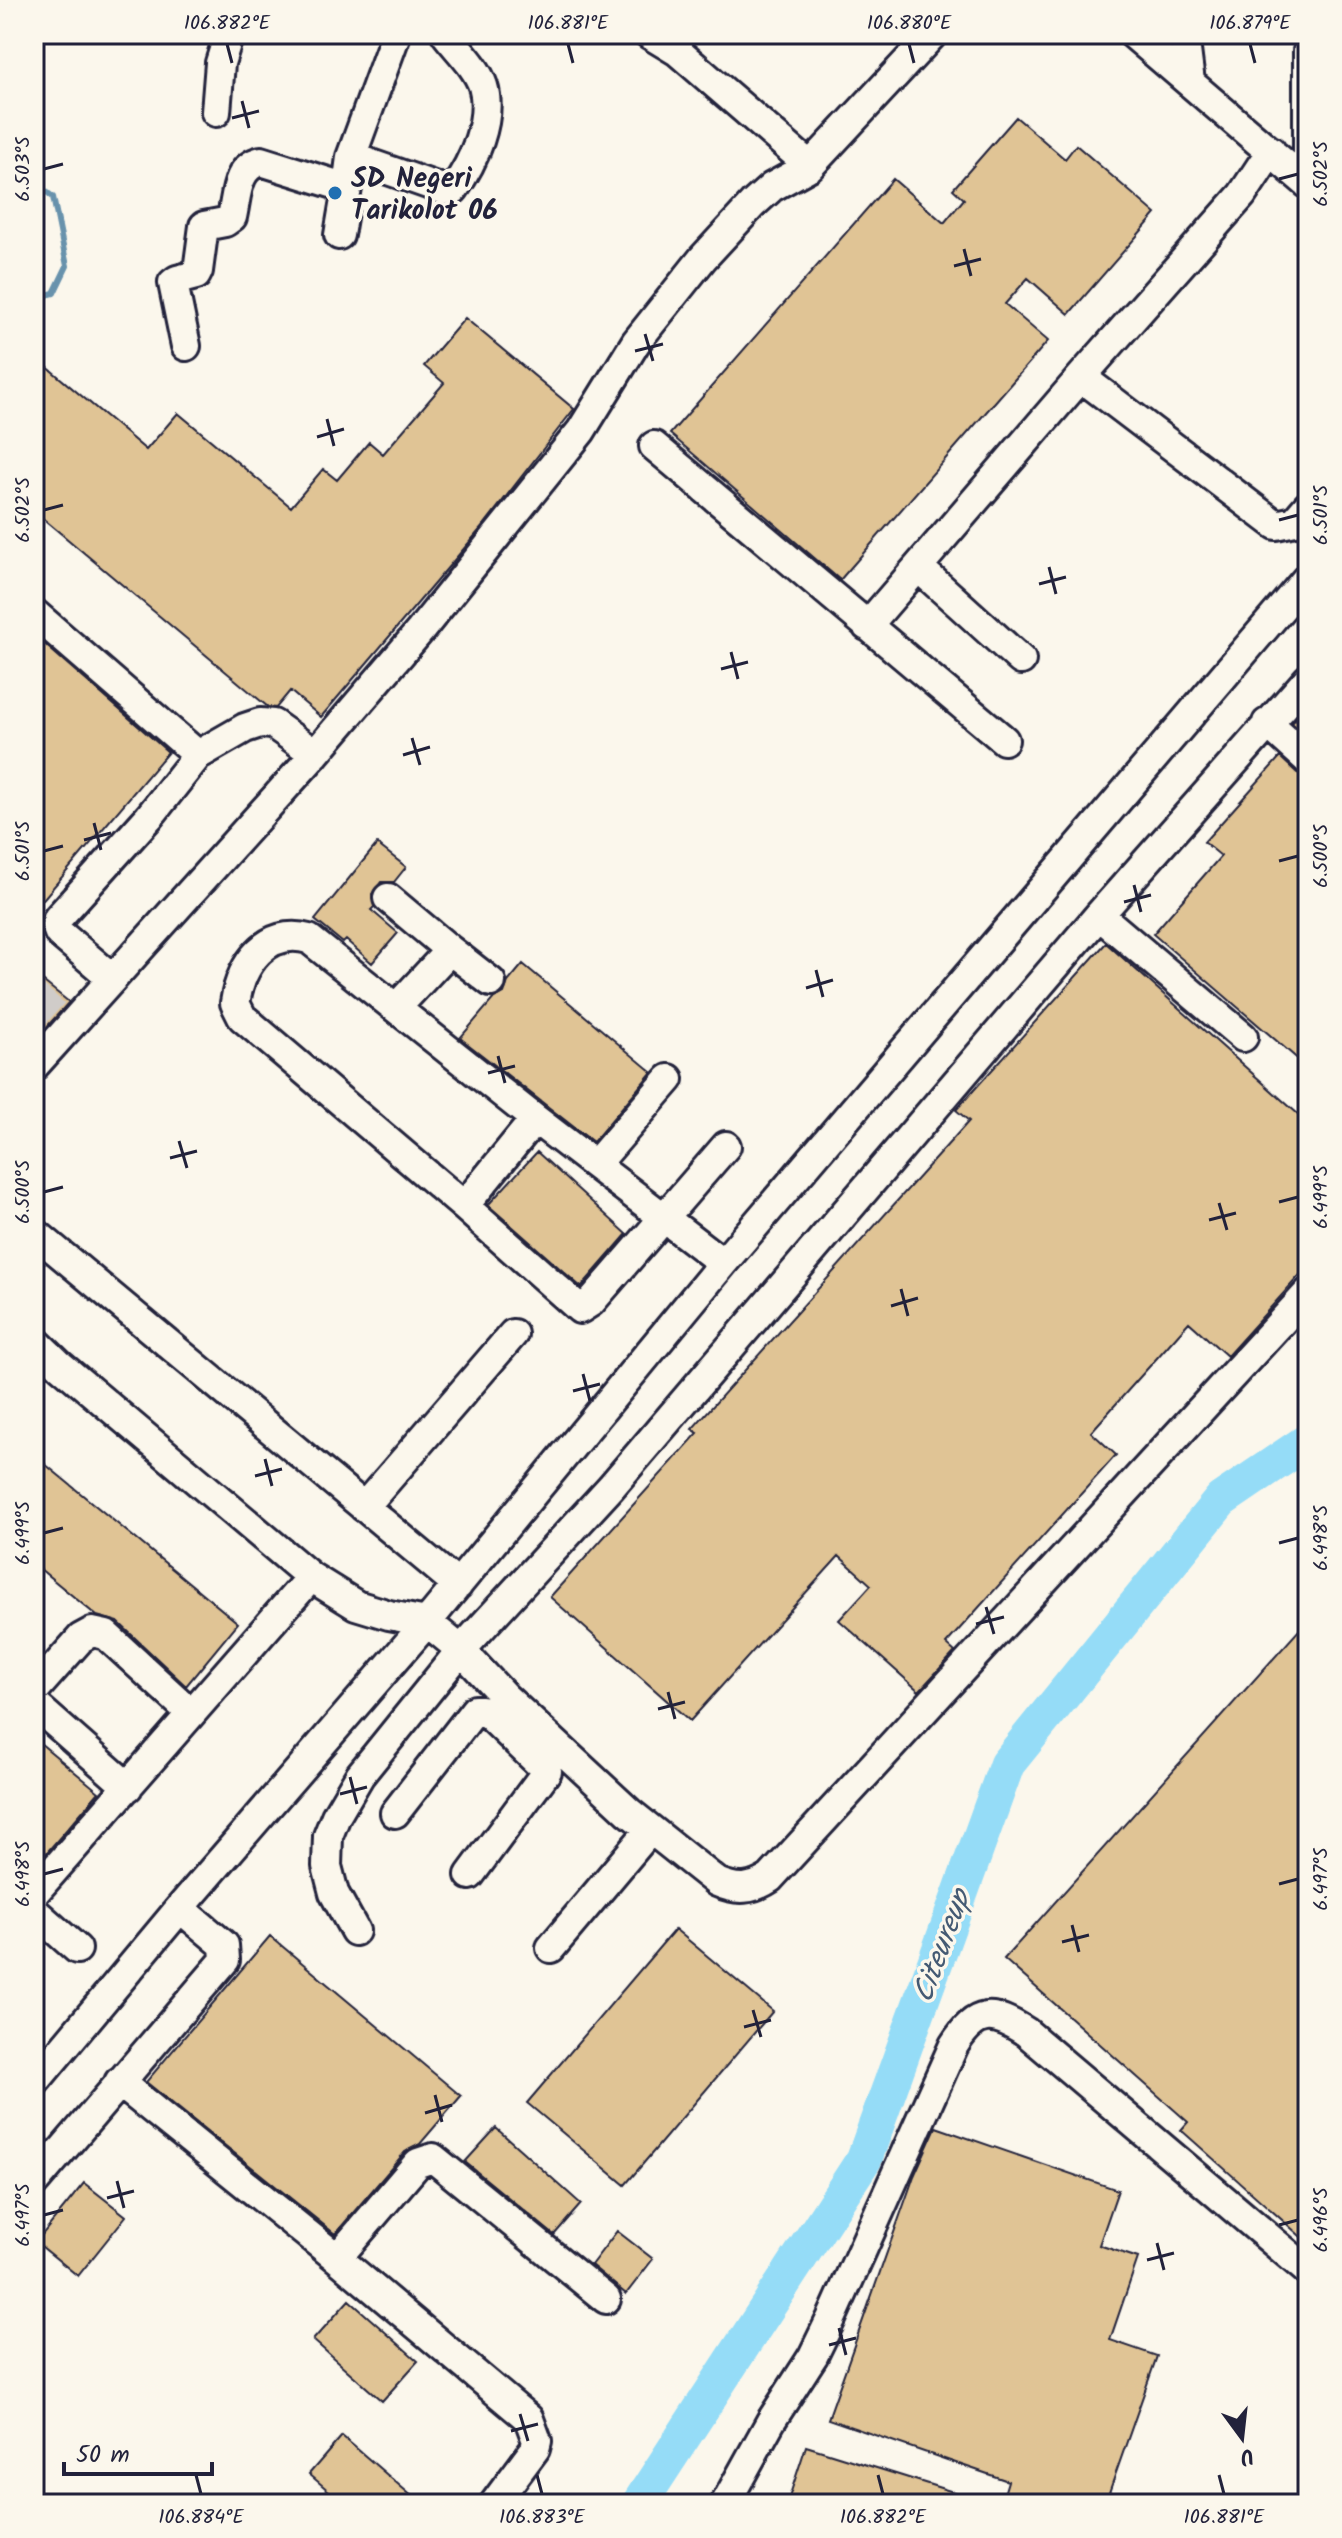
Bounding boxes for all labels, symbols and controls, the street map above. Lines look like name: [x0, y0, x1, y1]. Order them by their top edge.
text: 106.882°E: [184, 8, 271, 40]
text: 106.881°E: [528, 8, 610, 40]
text: 106.880°E: [867, 8, 953, 40]
text: 106.879°E: [1209, 8, 1292, 40]
text: 6.503°S: [8, 136, 40, 202]
text: 6.502°S: [1306, 141, 1338, 207]
place label: SD Negeri Tarikolot 06: [351, 157, 498, 234]
marker: SD Negeri Tarikolot 06: [326, 184, 344, 202]
text: 6.502°S: [8, 477, 40, 543]
text: 6.501°S: [1306, 484, 1338, 545]
text: 6.501°S: [8, 820, 40, 881]
text: 6.500°S: [1306, 824, 1338, 888]
text: 6.500°S: [8, 1160, 40, 1224]
text: 6.499°S: [1306, 1165, 1338, 1229]
text: 6.499°S: [8, 1501, 40, 1565]
text: 6.498°S: [1306, 1505, 1338, 1571]
text: 6.498°S: [8, 1841, 40, 1907]
text: 6.497°S: [1306, 1847, 1338, 1911]
water label: Citeureup: [900, 1881, 986, 2010]
text: 6.497°S: [8, 2183, 40, 2247]
text: 6.496°S: [1306, 2187, 1338, 2253]
north arrow: [1202, 2398, 1282, 2478]
scale bar: [64, 2426, 212, 2476]
text: 50 m: [76, 2436, 130, 2475]
text: U: [1236, 2436, 1257, 2474]
text: 106.884°E: [158, 2502, 245, 2534]
text: 106.883°E: [499, 2502, 586, 2534]
text: 106.882°E: [840, 2502, 927, 2534]
text: 106.881°E: [1184, 2502, 1266, 2534]

